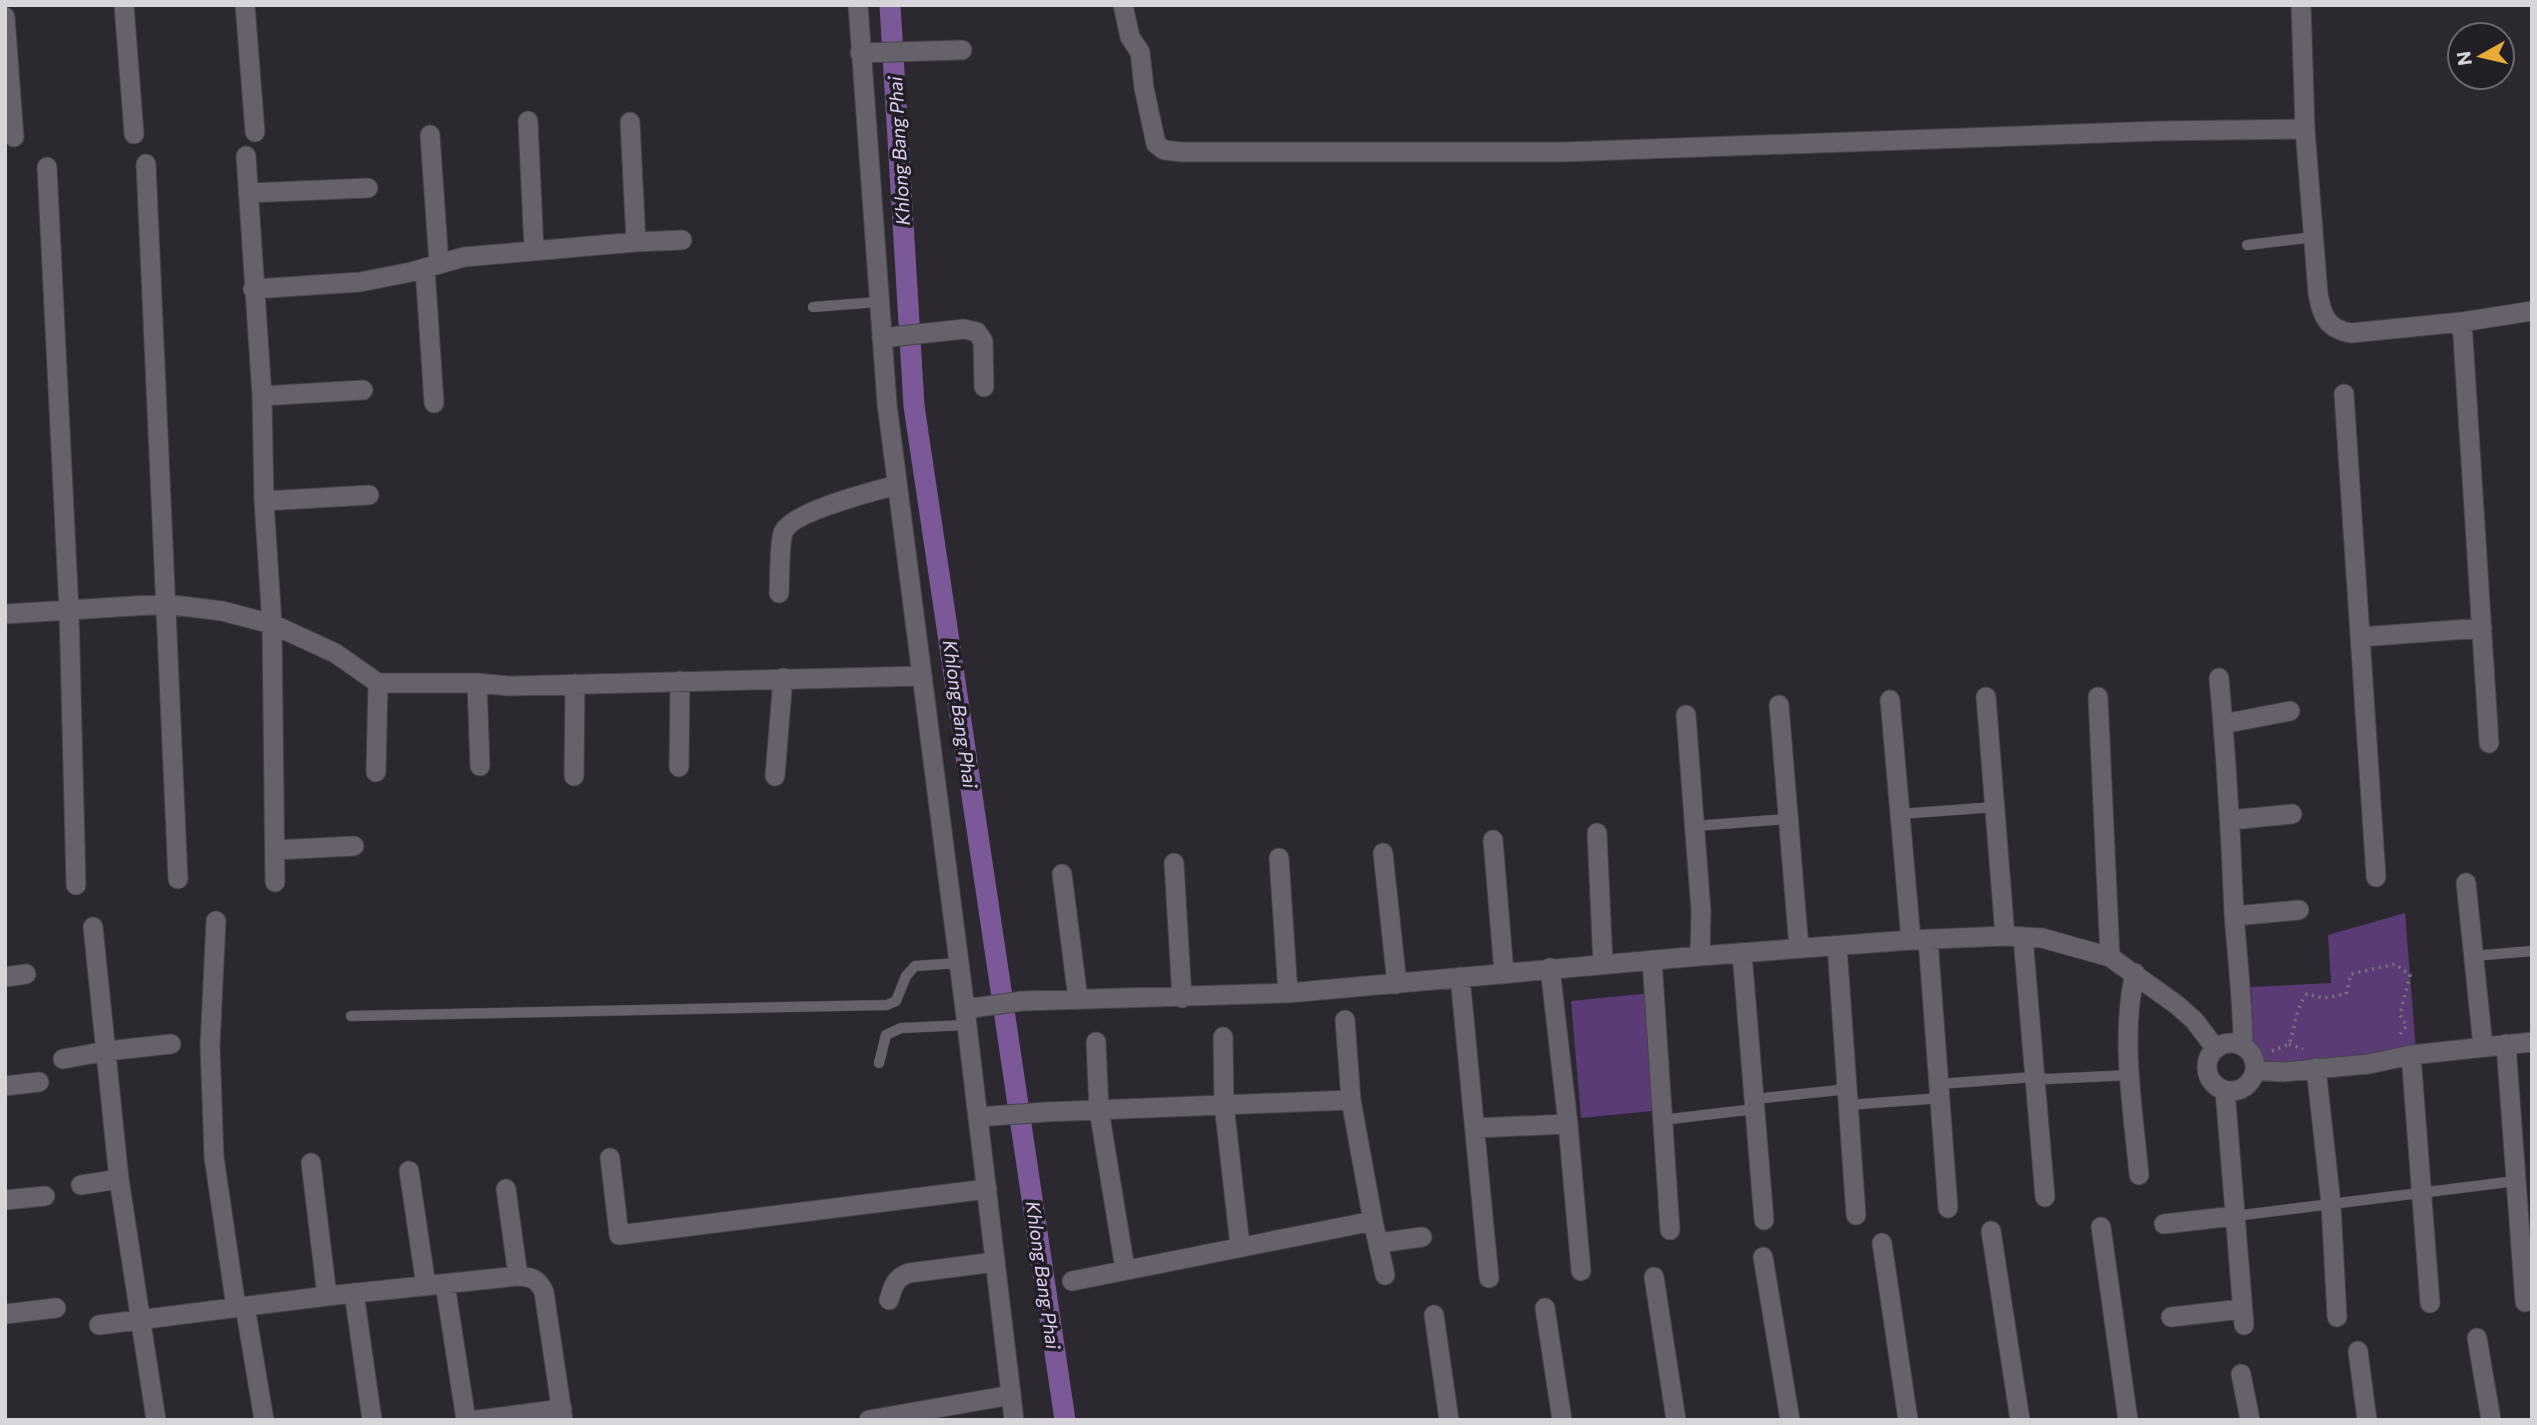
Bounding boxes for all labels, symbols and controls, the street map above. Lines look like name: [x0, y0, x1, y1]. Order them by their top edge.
north arrow: [2446, 21, 2516, 91]
text: N: [2451, 50, 2476, 67]
water label: Khlong Bang Phai: [883, 75, 914, 226]
water label: Khlong Bang Phai: [939, 638, 982, 791]
water label: Khlong Bang Phai: [1022, 1199, 1065, 1352]

